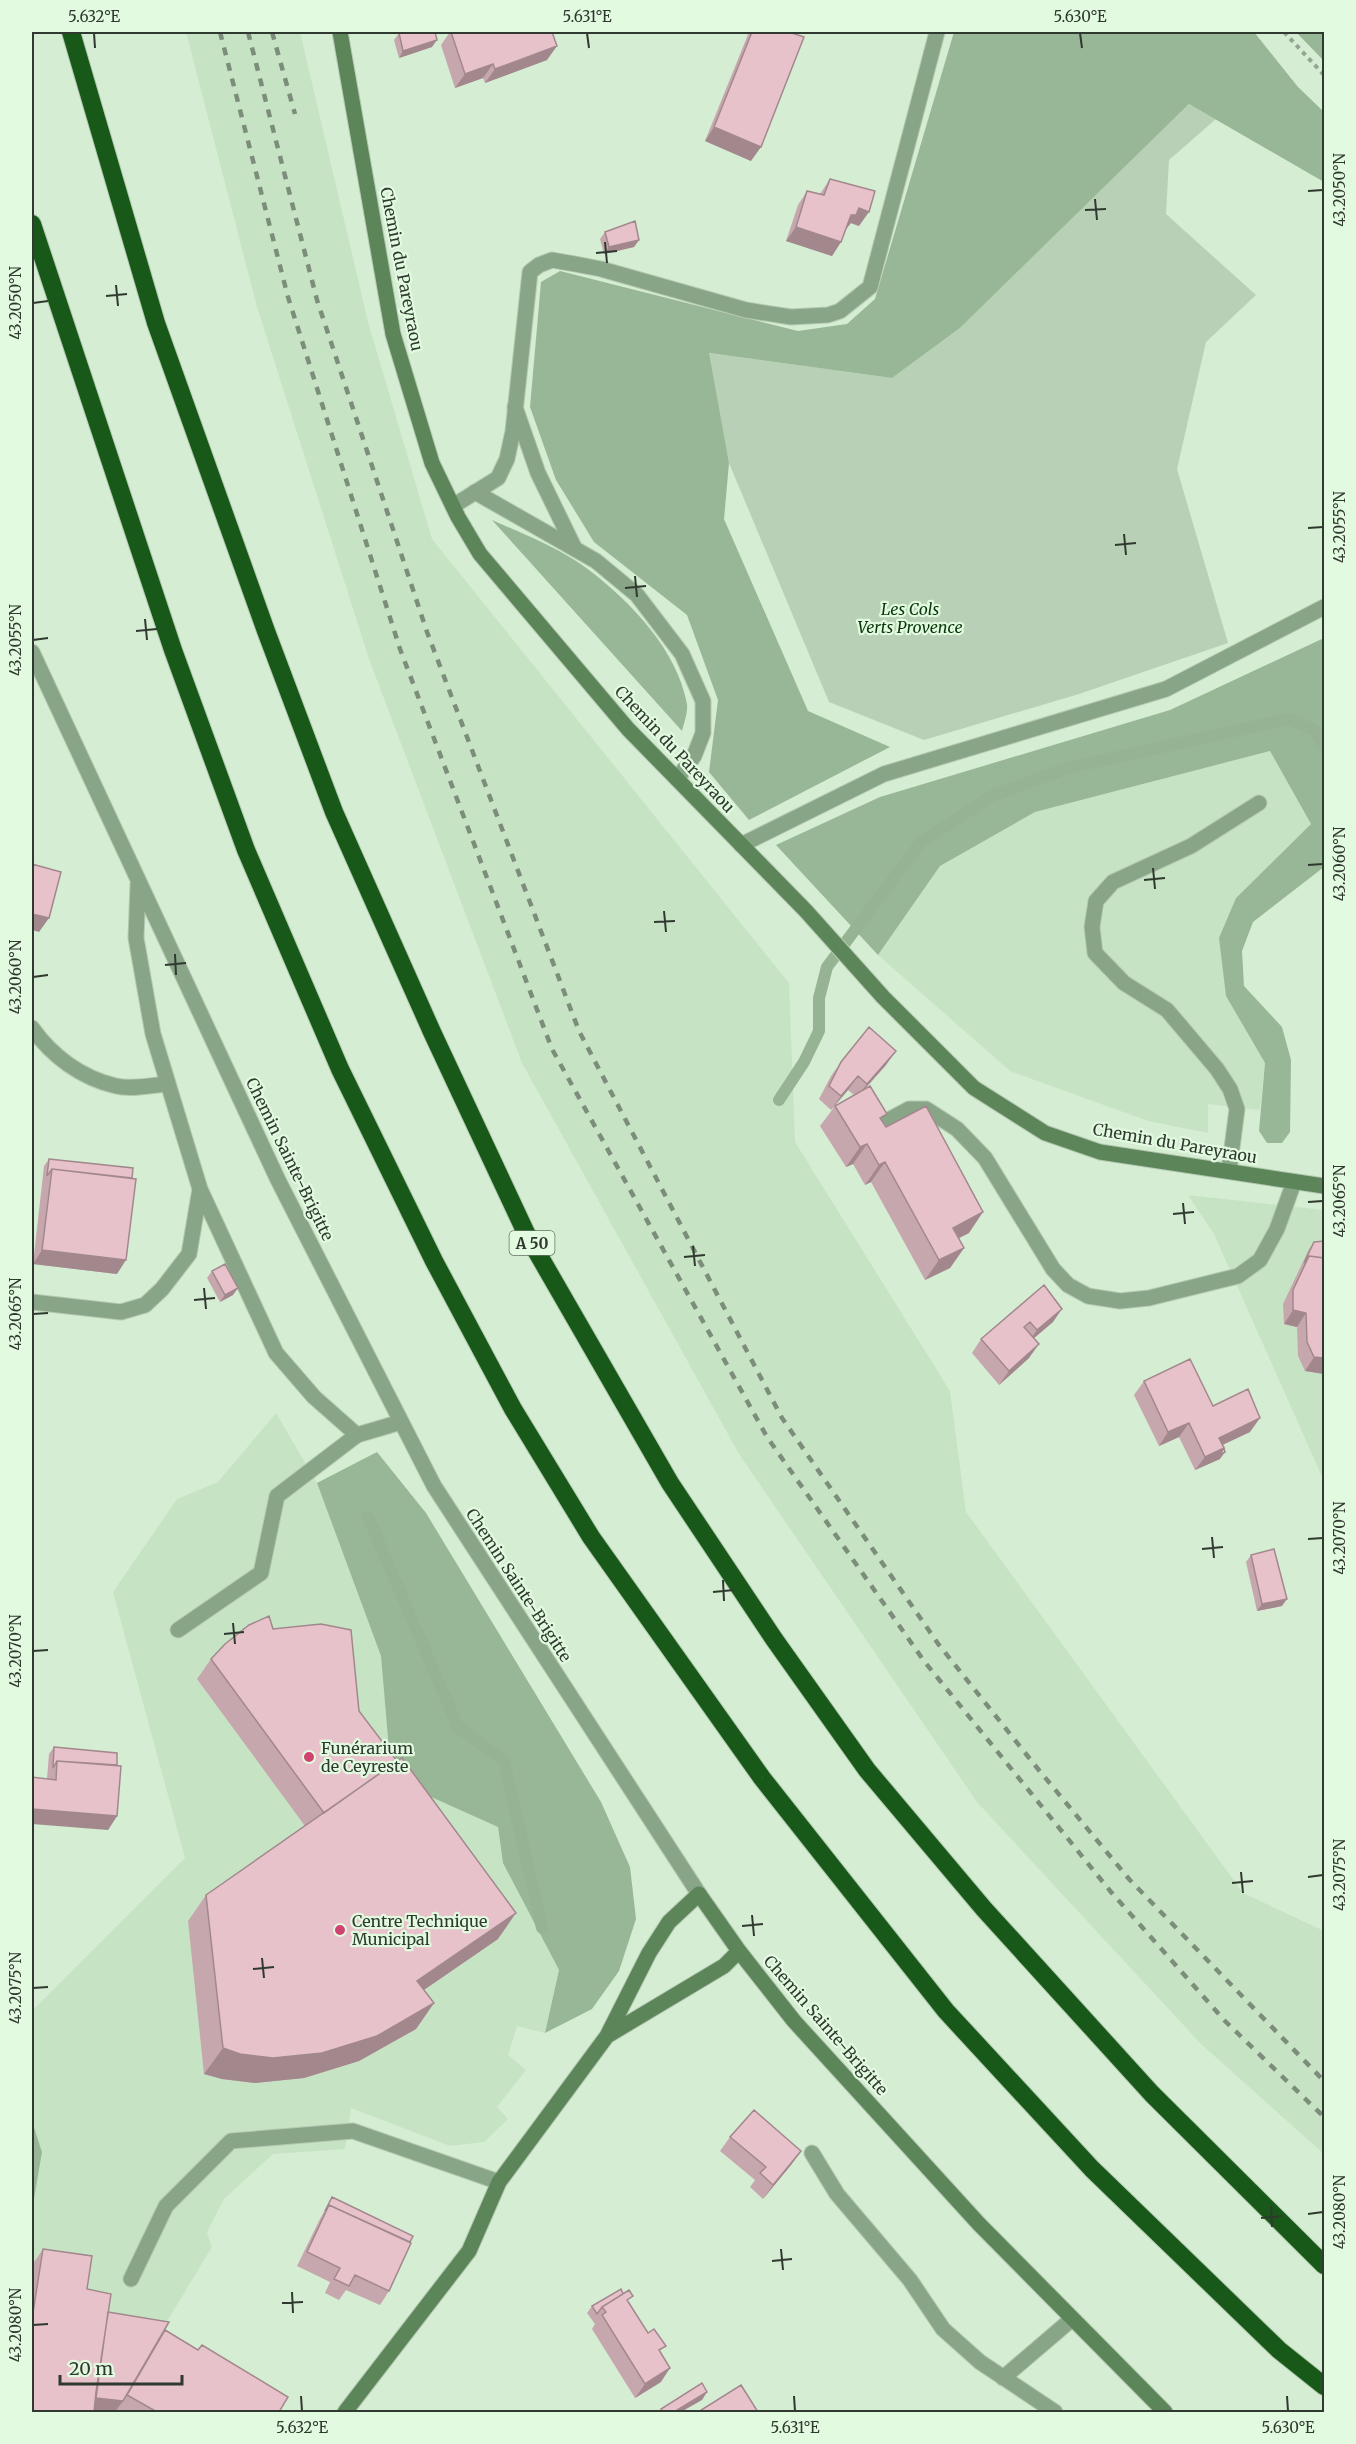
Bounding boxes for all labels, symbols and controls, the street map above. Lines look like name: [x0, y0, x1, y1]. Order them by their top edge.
text: 5.632°E: [68, 7, 120, 26]
text: 5.631°E: [562, 7, 612, 26]
text: 5.630°E: [1053, 7, 1107, 26]
text: 43.2050°N: [1330, 153, 1349, 227]
street label: Chemin du Pareyraou: [376, 185, 428, 353]
text: 43.2050°N: [6, 266, 25, 340]
text: 43.2055°N: [1330, 491, 1349, 563]
park label: Les Cols Verts Provence: [857, 599, 963, 637]
text: 43.2055°N: [6, 604, 25, 676]
street label: Chemin du Pareyraou: [611, 681, 739, 817]
text: 43.2060°N: [1330, 826, 1349, 901]
text: 43.2060°N: [6, 939, 25, 1014]
street label: Chemin Sainte-Brigitte: [242, 1074, 338, 1244]
street label: Chemin du Pareyraou: [1091, 1119, 1259, 1167]
text: 43.2065°N: [1330, 1164, 1349, 1237]
road number: A 50: [510, 1231, 554, 1255]
text: 43.2065°N: [6, 1277, 25, 1350]
text: 43.2070°N: [1330, 1501, 1349, 1575]
street label: Chemin Sainte-Brigitte: [462, 1505, 576, 1665]
text: 43.2070°N: [6, 1614, 25, 1688]
place label: Funérarium de Ceyreste: [321, 1738, 413, 1776]
marker: Funérarium de Ceyreste: [302, 1750, 316, 1764]
text: 43.2075°N: [1330, 1839, 1349, 1911]
place label: Centre Technique Municipal: [352, 1911, 487, 1949]
marker: Centre Technique Municipal: [333, 1923, 347, 1937]
street label: Chemin Sainte-Brigitte: [760, 1951, 892, 2099]
text: 43.2075°N: [6, 1952, 25, 2024]
text: 43.2080°N: [1330, 2174, 1349, 2249]
text: 43.2080°N: [6, 2287, 25, 2362]
scale bar: [60, 2348, 182, 2386]
text: 20 m: [69, 2357, 113, 2380]
text: 5.632°E: [276, 2418, 328, 2437]
text: 5.631°E: [770, 2418, 820, 2437]
text: 5.630°E: [1261, 2418, 1315, 2437]

